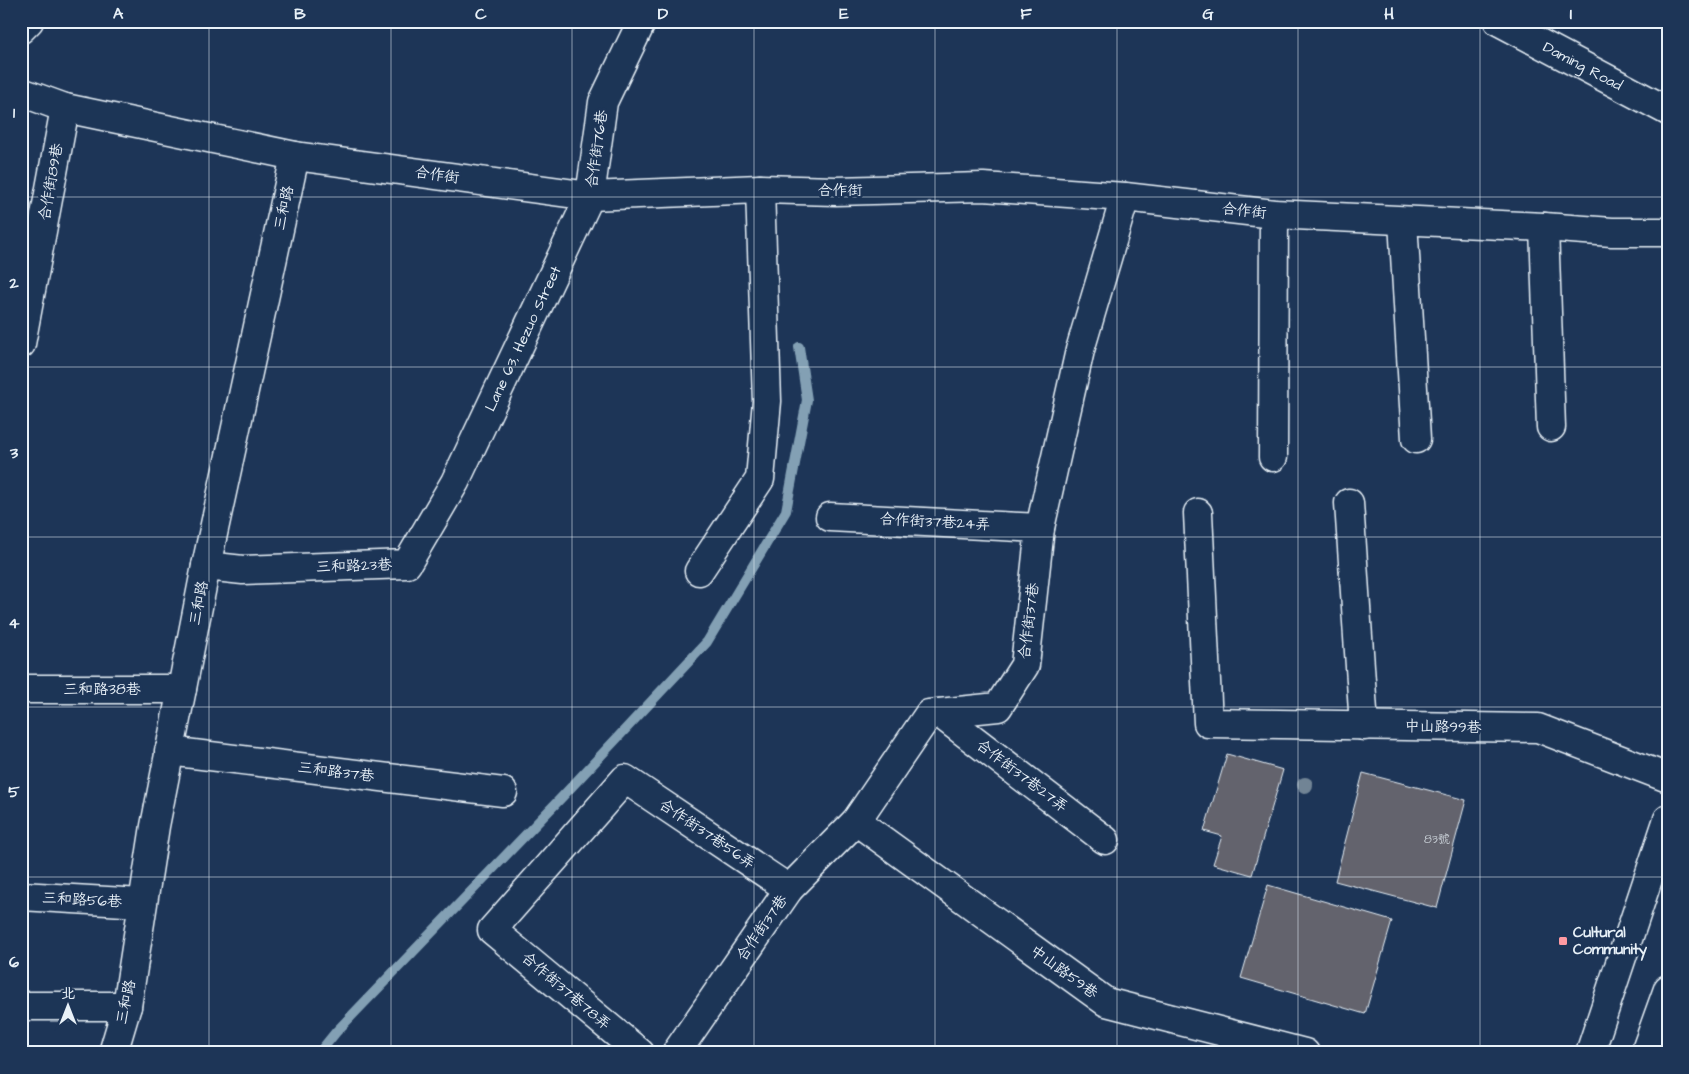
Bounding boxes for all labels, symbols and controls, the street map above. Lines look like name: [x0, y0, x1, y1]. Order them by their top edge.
text: A: [113, 3, 124, 25]
text: B: [294, 3, 306, 25]
text: C: [475, 3, 487, 25]
text: D: [658, 3, 669, 25]
text: E: [839, 3, 849, 25]
text: F: [1020, 3, 1032, 25]
text: G: [1202, 3, 1214, 25]
text: H: [1384, 3, 1394, 25]
text: I: [1570, 3, 1572, 25]
street label: Daming Road: [1539, 36, 1626, 96]
text: 1: [13, 102, 16, 124]
street label: 合作街76巷: [581, 109, 613, 189]
street label: 合作街89巷: [34, 142, 68, 222]
street label: 合作街: [413, 161, 461, 189]
street label: 合作街: [817, 180, 863, 201]
street label: 三和路: [269, 184, 299, 232]
street label: 合作街: [1221, 198, 1267, 224]
street label: Lane 63, Hezuo Street: [479, 262, 566, 415]
text: 2: [8, 272, 19, 294]
text: 3: [9, 442, 19, 464]
street label: 合作街37巷24弄: [879, 509, 991, 535]
street label: 三和路23巷: [316, 554, 392, 578]
street label: 三和路: [184, 579, 214, 627]
street label: 合作街37巷: [1014, 582, 1044, 660]
text: 4: [9, 612, 20, 634]
street label: 三和路38巷: [63, 679, 141, 700]
street label: 中山路99巷: [1404, 716, 1482, 738]
street label: 合作街37巷27弄: [972, 735, 1072, 817]
street label: 三和路37巷: [297, 757, 375, 787]
text: 5: [8, 781, 20, 803]
street label: 合作街37巷56弄: [655, 794, 759, 874]
house number: 83號: [1424, 831, 1450, 848]
street label: 三和路56巷: [41, 887, 123, 913]
street label: 合作街37巷: [731, 890, 793, 966]
place label: Cultural Community: [1573, 922, 1648, 961]
marker: Cultural Community: [1557, 935, 1569, 947]
street label: 中山路59巷: [1026, 940, 1102, 1004]
street label: 合作街37巷78弄: [517, 947, 615, 1035]
text: 6: [9, 951, 19, 973]
street label: 三和路: [111, 978, 141, 1026]
north arrow: [42, 982, 92, 1032]
text: 北: [61, 984, 75, 1004]

